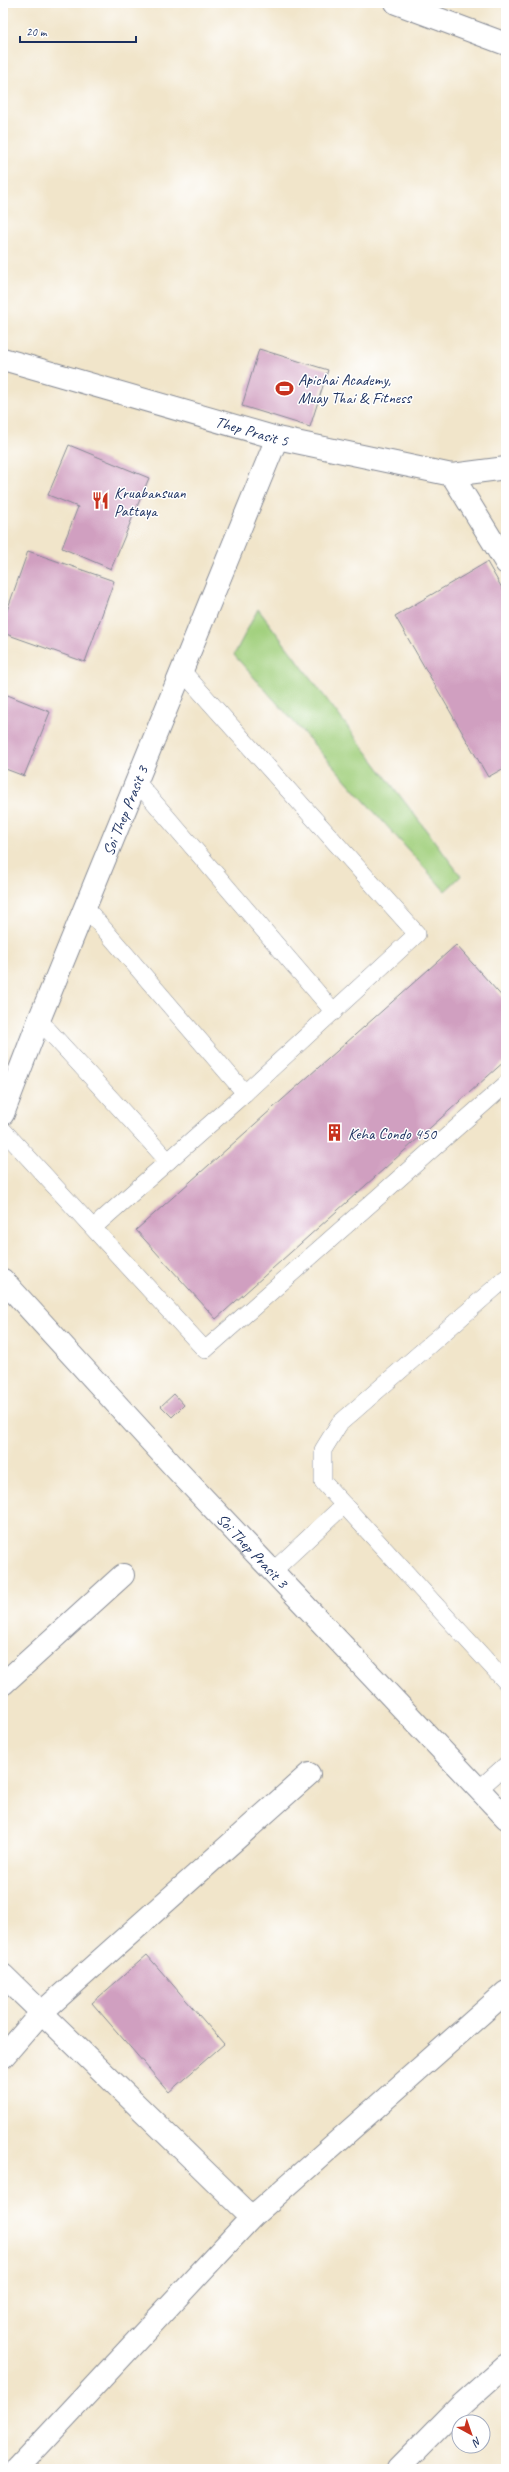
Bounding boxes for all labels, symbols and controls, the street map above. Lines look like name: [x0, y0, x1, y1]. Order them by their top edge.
scale bar: [20, 18, 136, 44]
text: 20 m: [26, 24, 48, 40]
place label: Apichai Academy, Muay Thai & Fitness: [298, 370, 413, 408]
sports icon: Apichai Academy, Muay Thai & Fitness: [275, 378, 295, 398]
street label: Thep Prasit 5: [213, 412, 291, 451]
place label: Kruabansuan Pattaya: [114, 483, 187, 521]
restaurant icon: Kruabansuan Pattaya: [91, 491, 111, 511]
street label: Soi Thep Prasit 3: [98, 761, 154, 859]
building icon: Keha Condo 450: [325, 1123, 345, 1143]
place label: Keha Condo 450: [348, 1124, 438, 1144]
street label: Soi Thep Prasit 3: [212, 1510, 293, 1594]
north arrow: [451, 2414, 491, 2454]
text: N: [469, 2434, 485, 2451]

